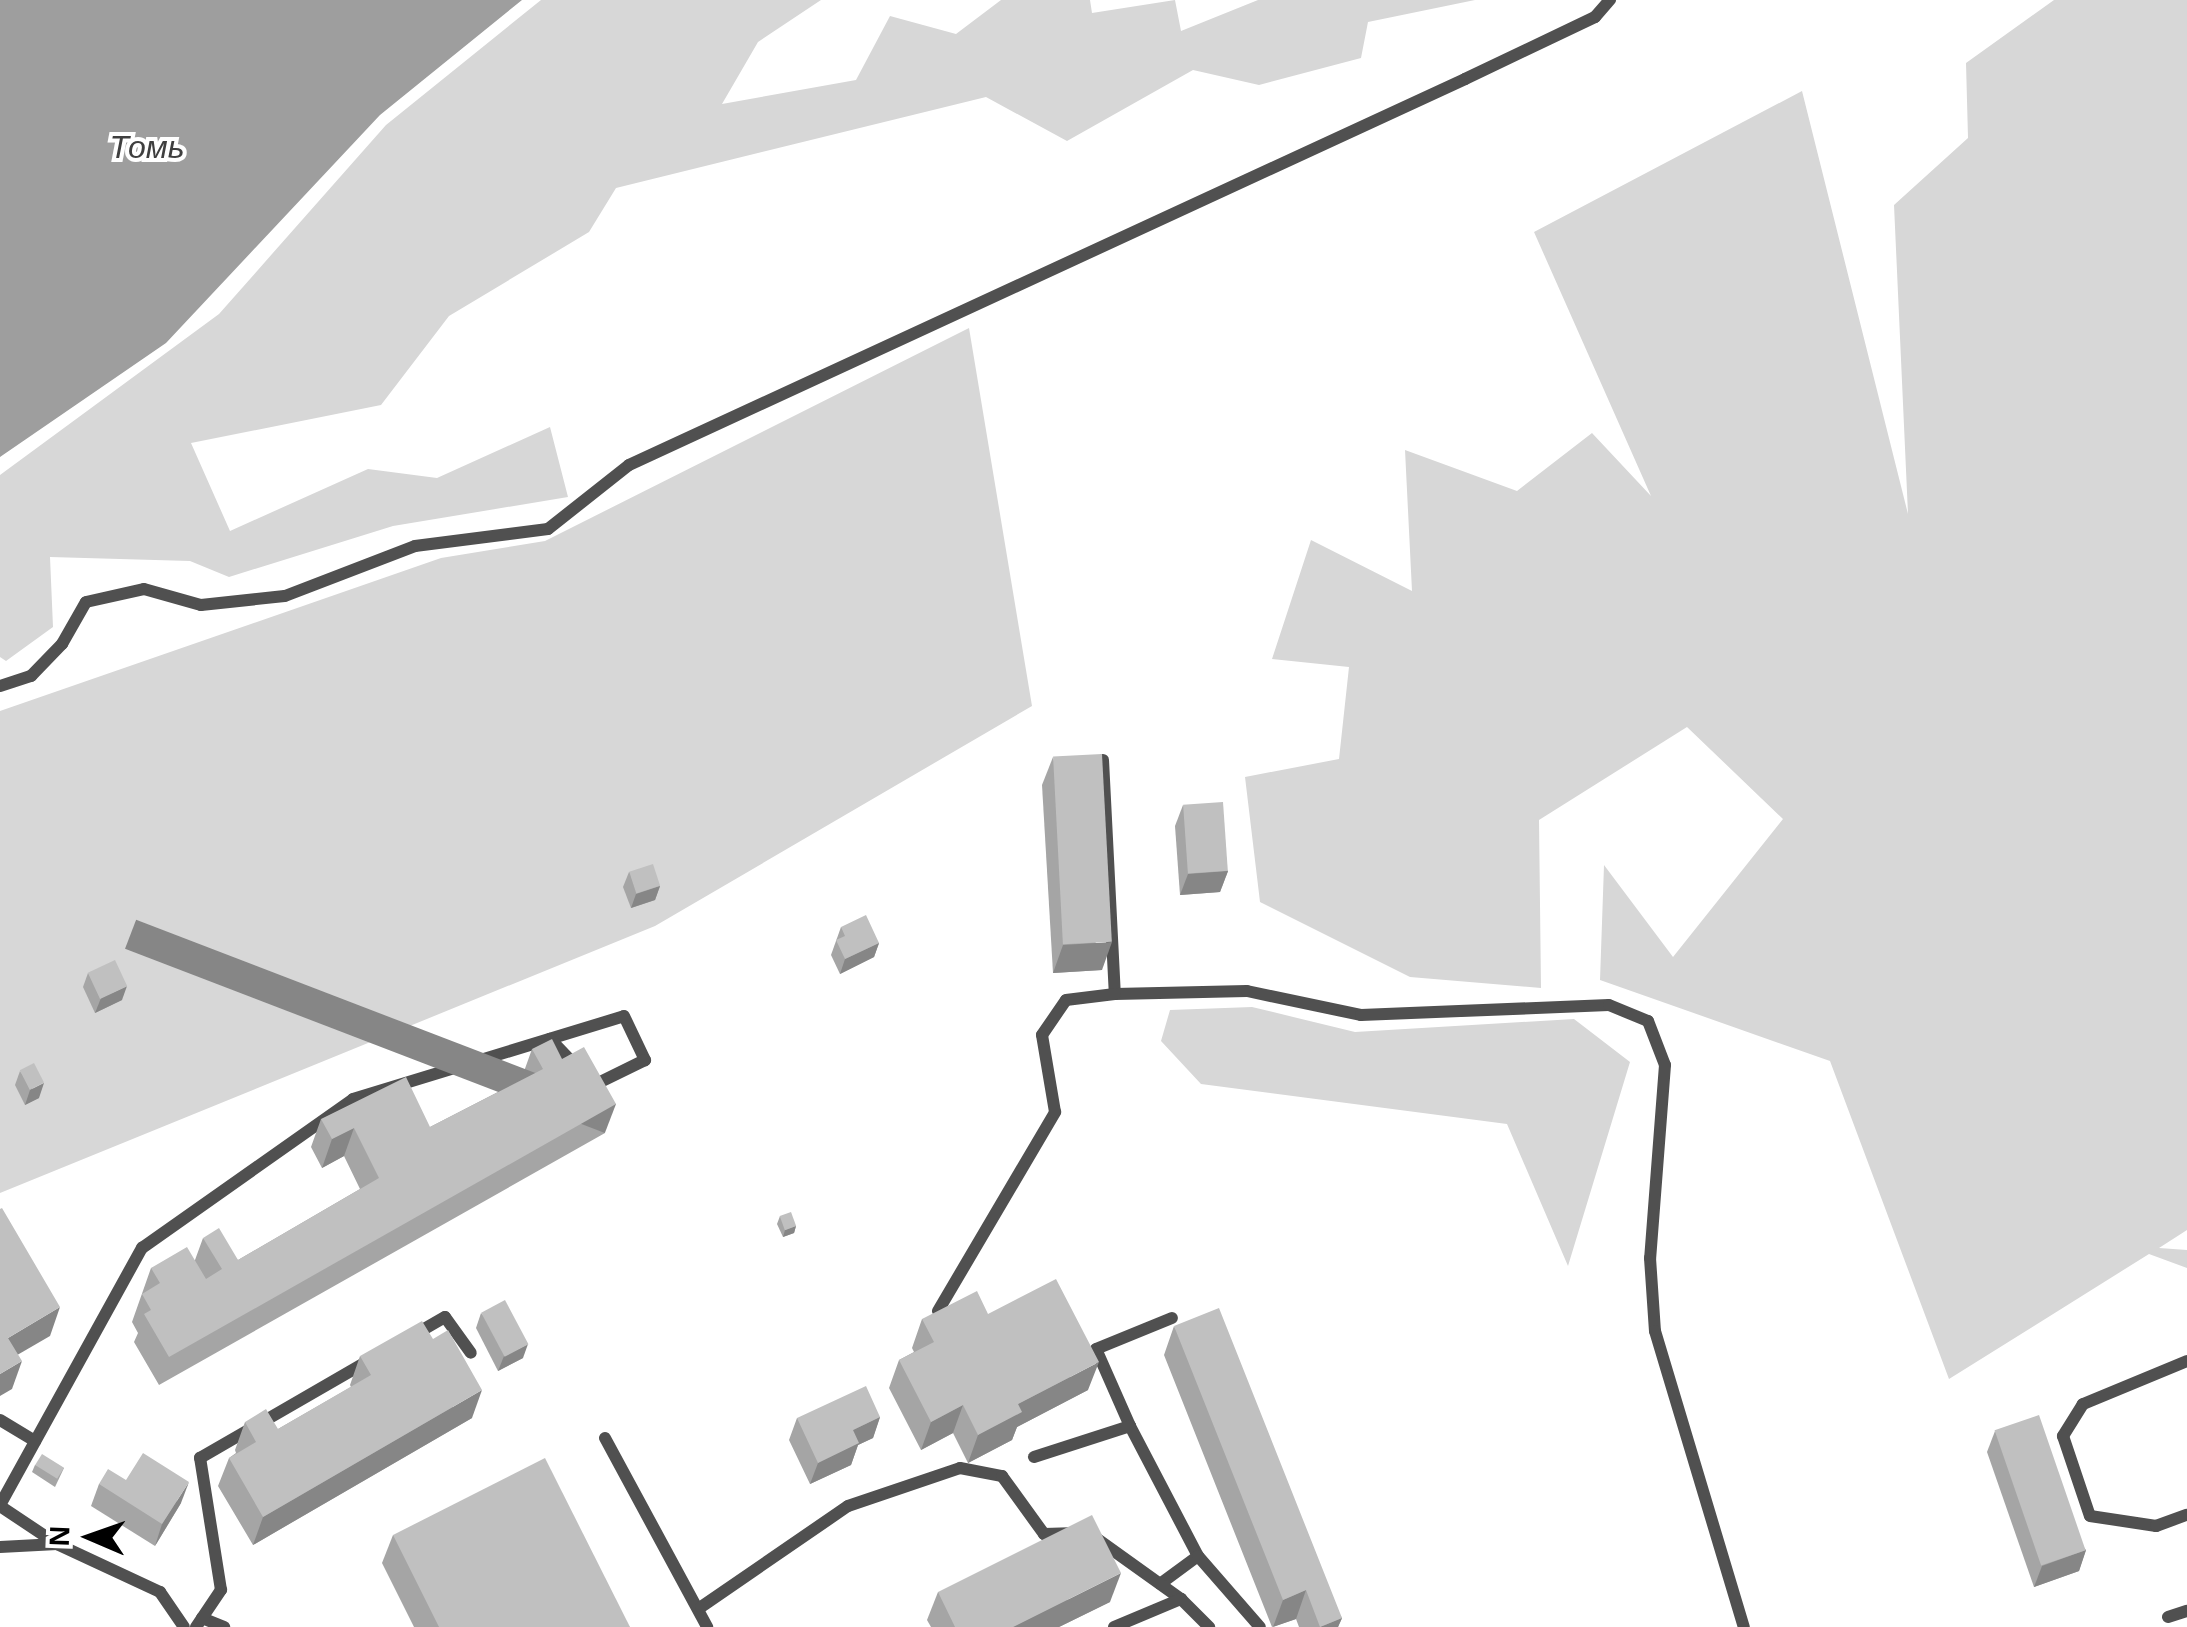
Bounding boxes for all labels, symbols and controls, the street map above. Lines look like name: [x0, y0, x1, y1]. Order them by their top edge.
water label: Томь: [109, 128, 185, 166]
north arrow: [40, 1487, 140, 1587]
text: N: [44, 1525, 75, 1547]

